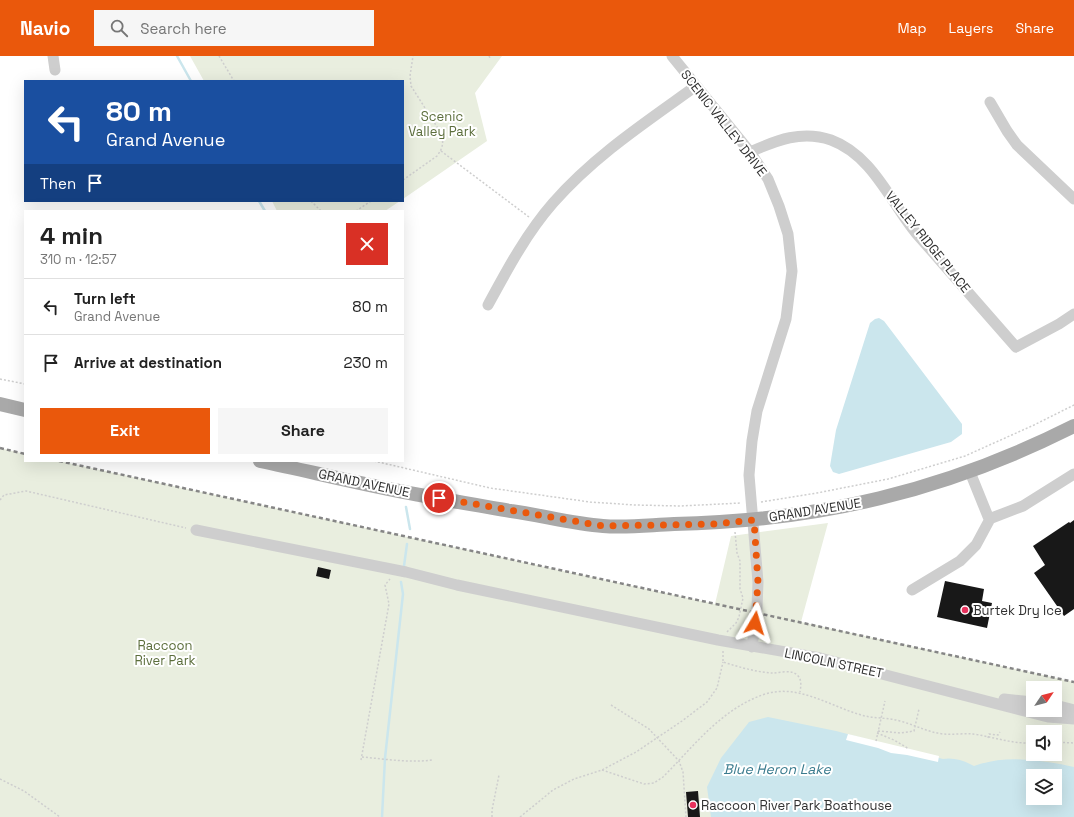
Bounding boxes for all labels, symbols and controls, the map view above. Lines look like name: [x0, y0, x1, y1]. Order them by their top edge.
search box: [94, 10, 374, 46]
text: Navio: [20, 16, 70, 41]
icon: search: [108, 17, 130, 39]
text: Search here: [140, 19, 227, 38]
text: Map: [897, 19, 927, 37]
text: Layers: [949, 19, 993, 37]
text: Share: [1015, 19, 1054, 37]
street label: SCENIC VALLEY DRIVE: [677, 66, 771, 180]
text: 80 m: [106, 93, 172, 129]
icon: left: [40, 96, 92, 148]
park label: Scenic Valley Park: [408, 108, 476, 140]
text: Grand Avenue: [106, 128, 225, 151]
icon: arrive: [84, 172, 106, 194]
text: Then: [40, 174, 76, 193]
street label: VALLEY RIDGE PLACE: [882, 188, 974, 296]
text: 4 min: [40, 220, 103, 251]
button: close: [346, 223, 388, 265]
text: 310 m · 12:57: [40, 251, 117, 268]
text: Turn left: [74, 289, 136, 308]
icon: left: [40, 296, 62, 318]
text: 80 m: [352, 297, 388, 316]
text: Grand Avenue: [74, 308, 160, 325]
icon: arrive: [40, 352, 62, 374]
text: Arrive at destination: [74, 353, 222, 372]
text: 230 m: [344, 353, 388, 372]
button: Exit: [40, 408, 210, 454]
button: Share: [218, 408, 388, 454]
street label: GRAND AVENUE: [317, 465, 411, 501]
pin: [422, 481, 456, 515]
icon: arrive: [428, 487, 450, 509]
street label: GRAND AVENUE: [768, 494, 862, 526]
position arrow: [734, 602, 776, 644]
place label: Burtek Dry Ice: [973, 602, 1062, 619]
marker: Burtek Dry Ice: [960, 605, 970, 615]
park label: Raccoon River Park: [134, 637, 196, 669]
street label: LINCOLN STREET: [783, 644, 885, 682]
north arrow: [1026, 681, 1062, 717]
map controls: [1026, 681, 1062, 805]
button: sound: [1026, 725, 1062, 761]
water label: Blue Heron Lake: [723, 760, 832, 778]
button: layers: [1026, 769, 1062, 805]
place label: Raccoon River Park Boathouse: [701, 797, 892, 814]
marker: Raccoon River Park Boathouse: [688, 800, 698, 810]

